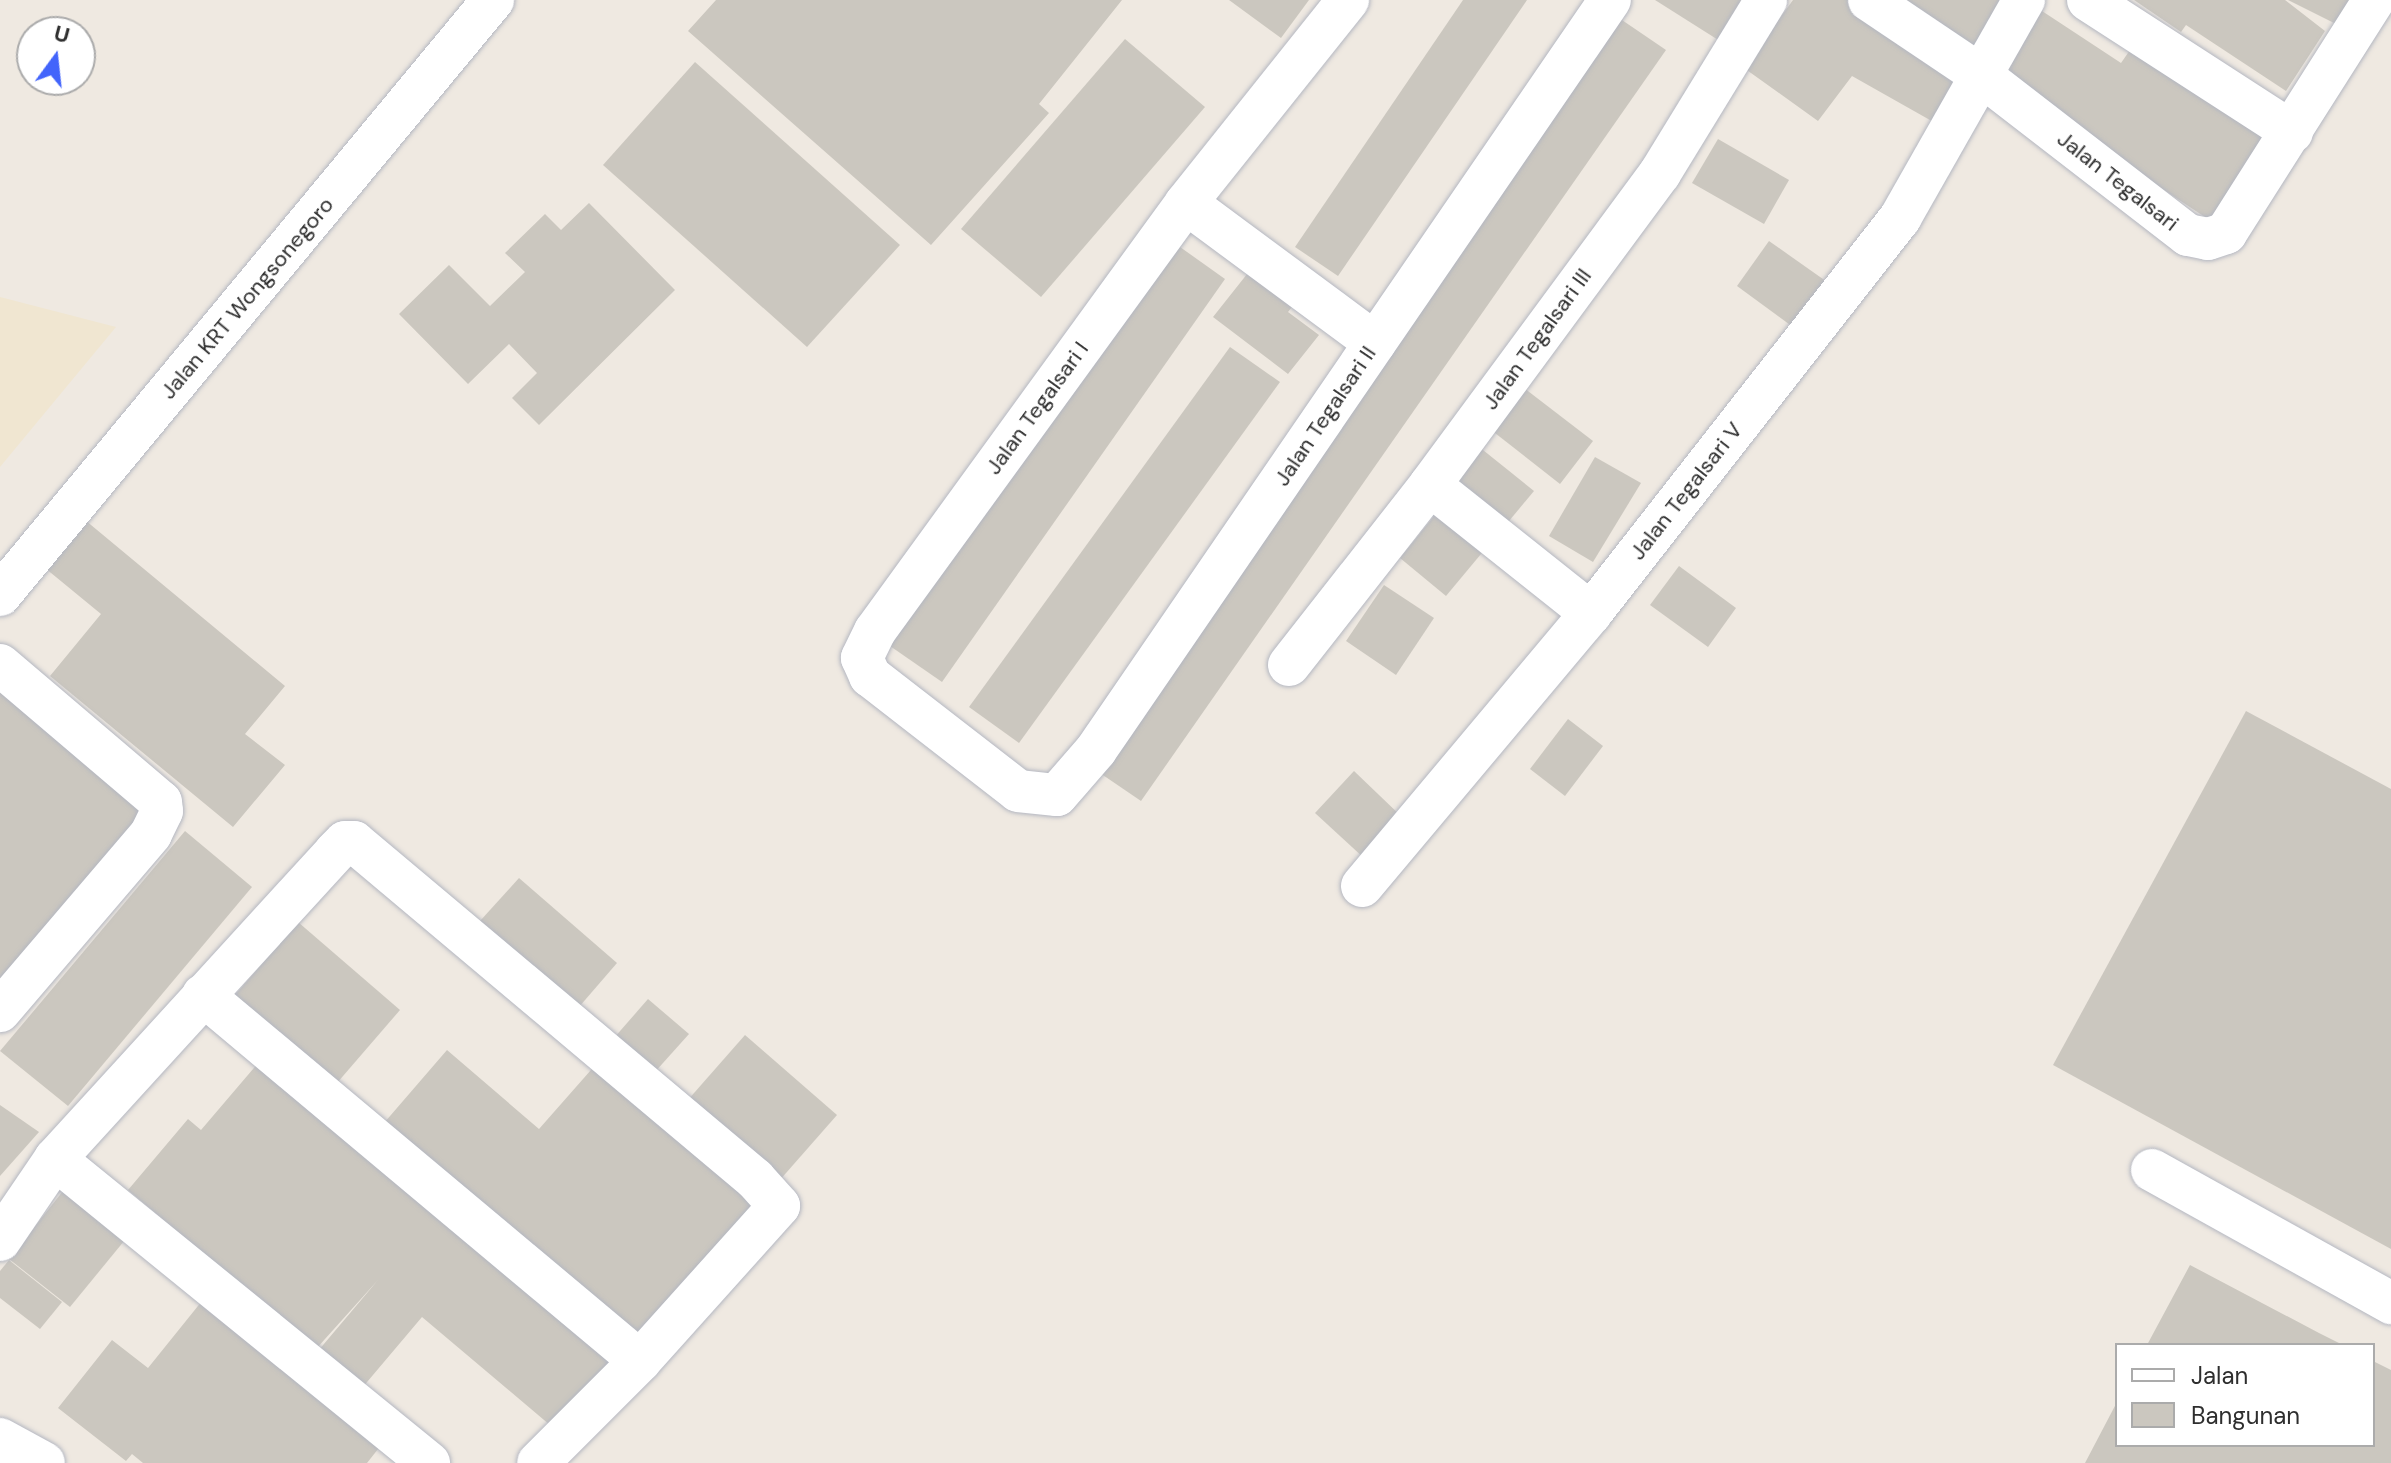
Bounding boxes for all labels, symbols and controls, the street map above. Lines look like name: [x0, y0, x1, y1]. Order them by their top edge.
north arrow: [16, 16, 96, 96]
text: U: [51, 18, 73, 50]
street label: Jalan Tegalsari: [2052, 125, 2184, 237]
street label: Jalan KRT Wongsonegoro: [155, 192, 339, 404]
street label: Jalan Tegalsari III: [1477, 263, 1597, 415]
street label: Jalan Tegalsari I: [980, 336, 1094, 480]
street label: Jalan Tegalsari II: [1269, 341, 1381, 491]
street label: Jalan Tegalsari V: [1624, 417, 1748, 565]
legend: [2115, 1343, 2375, 1447]
text: Jalan: [2191, 1360, 2248, 1391]
text: Bangunan: [2191, 1400, 2300, 1431]

